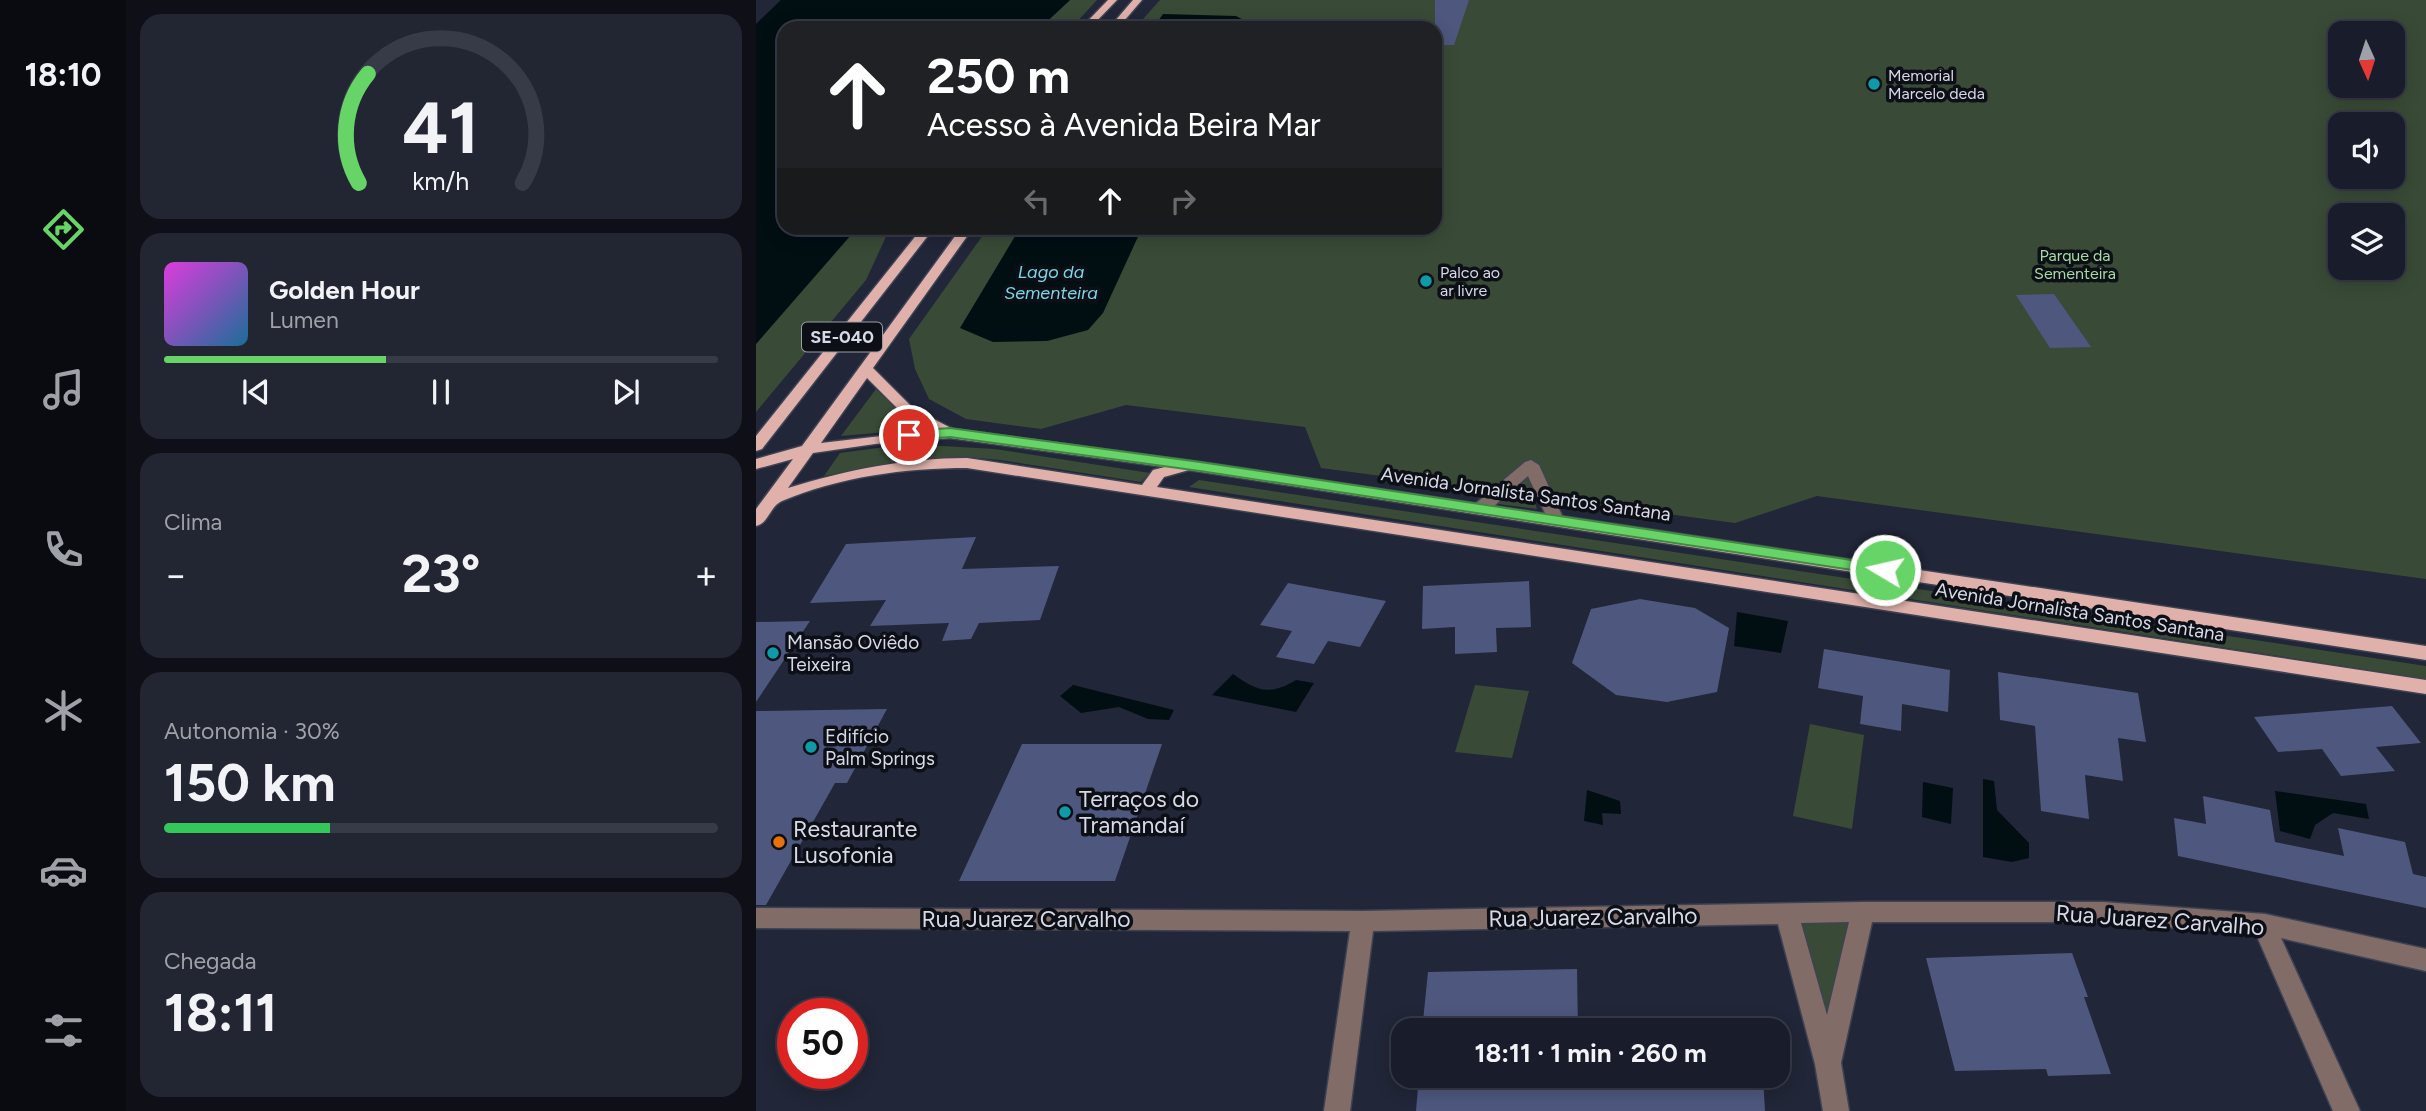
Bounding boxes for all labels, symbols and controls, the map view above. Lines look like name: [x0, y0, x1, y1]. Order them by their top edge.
north arrow: [2328, 21, 2404, 98]
map controls: [2328, 21, 2405, 280]
text: 250 m: [927, 46, 1070, 105]
icon: ahead: [812, 49, 903, 140]
text: 18:10: [25, 56, 101, 94]
place label: Memorial Marcelo deda: [1888, 66, 1985, 103]
marker: Memorial Marcelo deda: [1866, 76, 1882, 92]
text: 41: [403, 84, 479, 171]
text: Acesso à Avenida Beira Mar: [927, 106, 1321, 144]
button: sound: [2328, 112, 2405, 189]
text: km/h: [412, 166, 470, 196]
icon: left: [1018, 182, 1056, 220]
icon: ahead: [1091, 182, 1129, 220]
icon: right: [1164, 182, 1202, 220]
button: layers: [2328, 203, 2405, 280]
icon: directions: [39, 205, 88, 254]
park label: Parque da Sementeira: [2034, 246, 2116, 283]
water label: Lago da Sementeira: [1004, 261, 1098, 304]
place label: Palco ao ar livre: [1440, 263, 1500, 300]
marker: Palco ao ar livre: [1418, 273, 1434, 289]
text: Golden Hour: [269, 274, 420, 306]
text: Lumen: [269, 306, 339, 334]
road number: SE-040: [802, 323, 882, 352]
icon: music: [39, 365, 88, 414]
icon: previous: [237, 373, 275, 411]
icon: pause: [422, 373, 460, 411]
icon: next: [607, 373, 645, 411]
pin: [879, 405, 939, 465]
icon: arrive: [890, 416, 928, 454]
street label: Avenida Jornalista Santos Santana: [1380, 462, 1672, 526]
text: Clima: [164, 508, 222, 536]
icon: phone: [39, 525, 88, 574]
position arrow: [1848, 533, 1922, 607]
text: 23°: [402, 543, 480, 605]
text: −: [164, 552, 188, 598]
text: +: [694, 552, 718, 598]
street label: Avenida Jornalista Santos Santana: [1934, 578, 2226, 646]
place label: Mansão Oviêdo Teixeira: [787, 631, 919, 676]
marker: Mansão Oviêdo Teixeira: [765, 645, 781, 661]
icon: climate: [39, 686, 88, 735]
text: Autonomia · 30%: [164, 717, 340, 745]
place label: Edifício Palm Springs: [825, 725, 935, 770]
marker: Edifício Palm Springs: [803, 739, 819, 755]
text: 150 km: [164, 752, 336, 814]
place label: Terraços do Tramandaí: [1079, 785, 1199, 839]
marker: Terraços do Tramandaí: [1057, 804, 1073, 820]
place label: Restaurante Lusofonia: [793, 815, 917, 869]
marker: Restaurante Lusofonia: [771, 834, 787, 850]
icon: car: [39, 846, 88, 895]
street label: Rua Juarez Carvalho: [2055, 899, 2265, 941]
street label: Rua Juarez Carvalho: [1488, 901, 1698, 933]
street label: Rua Juarez Carvalho: [921, 905, 1131, 933]
text: Chegada: [164, 947, 256, 975]
text: 18:11: [164, 982, 277, 1044]
speed limit sign: 50: [777, 998, 868, 1089]
icon: filters: [39, 1006, 88, 1055]
text: 18:11 · 1 min · 260 m: [1474, 1037, 1707, 1069]

